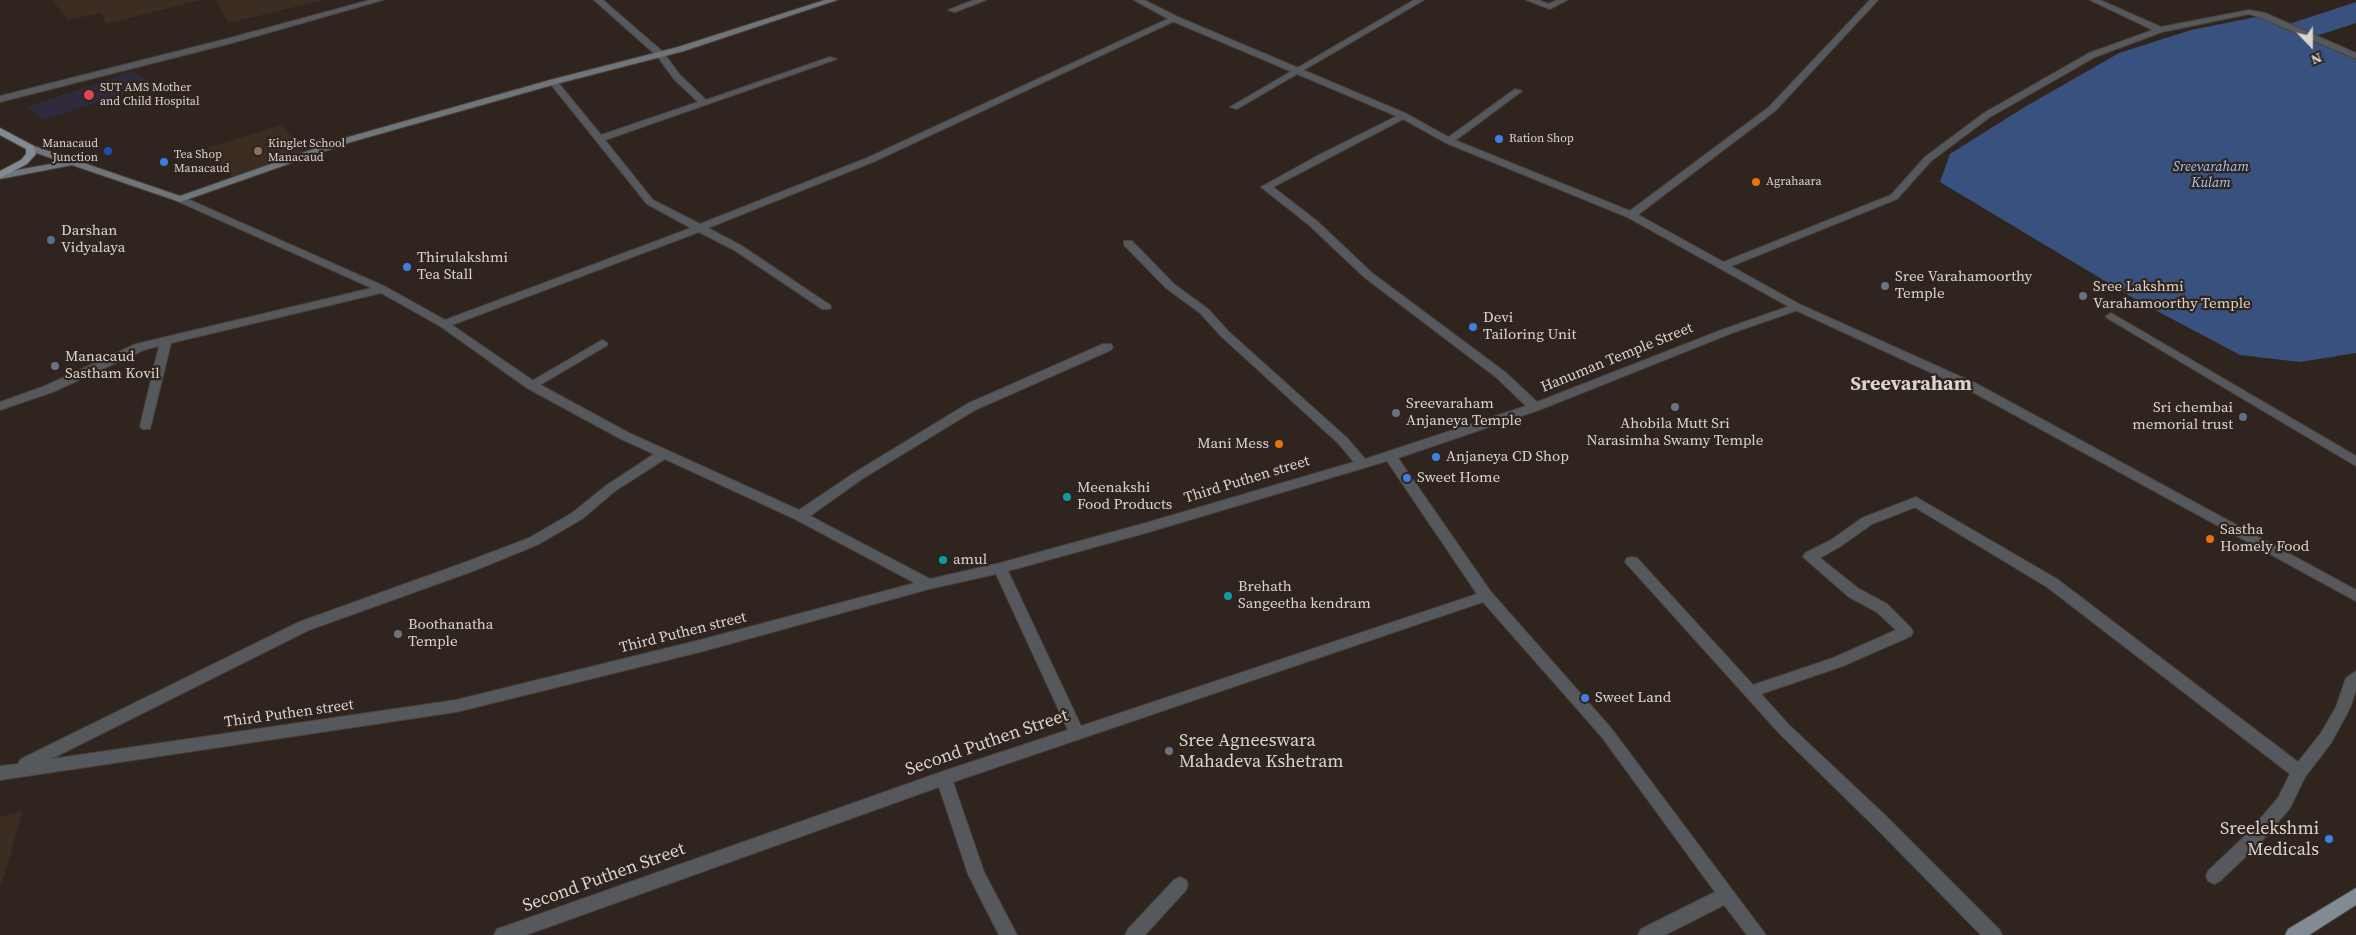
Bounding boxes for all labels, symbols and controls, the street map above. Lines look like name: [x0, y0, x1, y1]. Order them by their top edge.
north arrow: [2286, 20, 2336, 70]
text: N: [2308, 48, 2325, 70]
place label: SUT AMS Mother and Child Hospital: [100, 81, 200, 109]
marker: SUT AMS Mother and Child Hospital: [82, 88, 96, 102]
place label: Ration Shop: [1509, 132, 1574, 146]
marker: Ration Shop: [1493, 133, 1505, 145]
place label: Manacaud Junction: [42, 137, 98, 165]
place label: Kinglet School Manacaud: [268, 137, 345, 165]
marker: Manacaud Junction: [102, 145, 114, 157]
marker: Kinglet School Manacaud: [252, 145, 264, 157]
place label: Tea Shop Manacaud: [174, 148, 230, 176]
marker: Tea Shop Manacaud: [158, 156, 170, 168]
water label: Sreevaraham Kulam: [2173, 159, 2249, 192]
place label: Agrahaara: [1766, 175, 1822, 189]
marker: Agrahaara: [1750, 176, 1762, 188]
place label: Darshan Vidyalaya: [61, 222, 125, 257]
marker: Darshan Vidyalaya: [45, 234, 57, 246]
place label: Thirulakshmi Tea Stall: [417, 249, 508, 284]
marker: Thirulakshmi Tea Stall: [401, 261, 413, 273]
place label: Sree Varahamoorthy Temple: [1895, 268, 2032, 303]
place label: Sree Lakshmi Varahamoorthy Temple: [2093, 278, 2251, 313]
marker: Sree Varahamoorthy Temple: [1879, 280, 1891, 292]
marker: Sree Lakshmi Varahamoorthy Temple: [2077, 290, 2089, 302]
place label: Devi Tailoring Unit: [1483, 309, 1576, 344]
street label: Hanuman Temple Street: [1538, 319, 1696, 397]
marker: Devi Tailoring Unit: [1467, 321, 1479, 333]
place label: Manacaud Sastham Kovil: [65, 348, 160, 383]
marker: Manacaud Sastham Kovil: [49, 360, 61, 372]
district label: Sreevaraham: [1850, 373, 1972, 397]
place label: Sreevaraham Anjaneya Temple: [1406, 395, 1522, 430]
place label: Sri chembai memorial trust: [2132, 399, 2233, 434]
marker: Ahobila Mutt Sri Narasimha Swamy Temple: [1669, 401, 1681, 413]
marker: Sreevaraham Anjaneya Temple: [1390, 407, 1402, 419]
marker: Sri chembai memorial trust: [2237, 411, 2249, 423]
place label: Ahobila Mutt Sri Narasimha Swamy Temple: [1587, 415, 1763, 450]
place label: Mani Mess: [1197, 435, 1269, 453]
marker: Mani Mess: [1273, 438, 1285, 450]
place label: Anjaneya CD Shop: [1446, 448, 1569, 466]
marker: Anjaneya CD Shop: [1430, 451, 1442, 463]
street label: Third Puthen street: [1182, 452, 1312, 508]
place label: Sweet Home: [1417, 469, 1500, 487]
marker: Sweet Home: [1401, 472, 1413, 484]
place label: Meenakshi Food Products: [1077, 479, 1172, 514]
marker: Meenakshi Food Products: [1061, 491, 1073, 503]
place label: Sastha Homely Food: [2220, 521, 2309, 556]
marker: Sastha Homely Food: [2204, 533, 2216, 545]
place label: amul: [953, 551, 987, 569]
marker: amul: [937, 554, 949, 566]
place label: Brehath Sangeetha kendram: [1238, 578, 1371, 613]
marker: Brehath Sangeetha kendram: [1222, 590, 1234, 602]
street label: Third Puthen street: [618, 609, 748, 657]
place label: Boothanatha Temple: [408, 616, 493, 651]
marker: Boothanatha Temple: [392, 628, 404, 640]
place label: Sweet Land: [1595, 689, 1671, 707]
marker: Sweet Land: [1579, 692, 1591, 704]
street label: Third Puthen street: [223, 696, 355, 732]
street label: Second Puthen Street: [903, 705, 1071, 781]
place label: Sree Agneeswara Mahadeva Kshetram: [1179, 730, 1344, 772]
marker: Sree Agneeswara Mahadeva Kshetram: [1163, 745, 1175, 757]
place label: Sreelekshmi Medicals: [2220, 818, 2319, 861]
marker: Sreelekshmi Medicals: [2323, 833, 2335, 845]
street label: Second Puthen Street: [520, 839, 688, 917]

